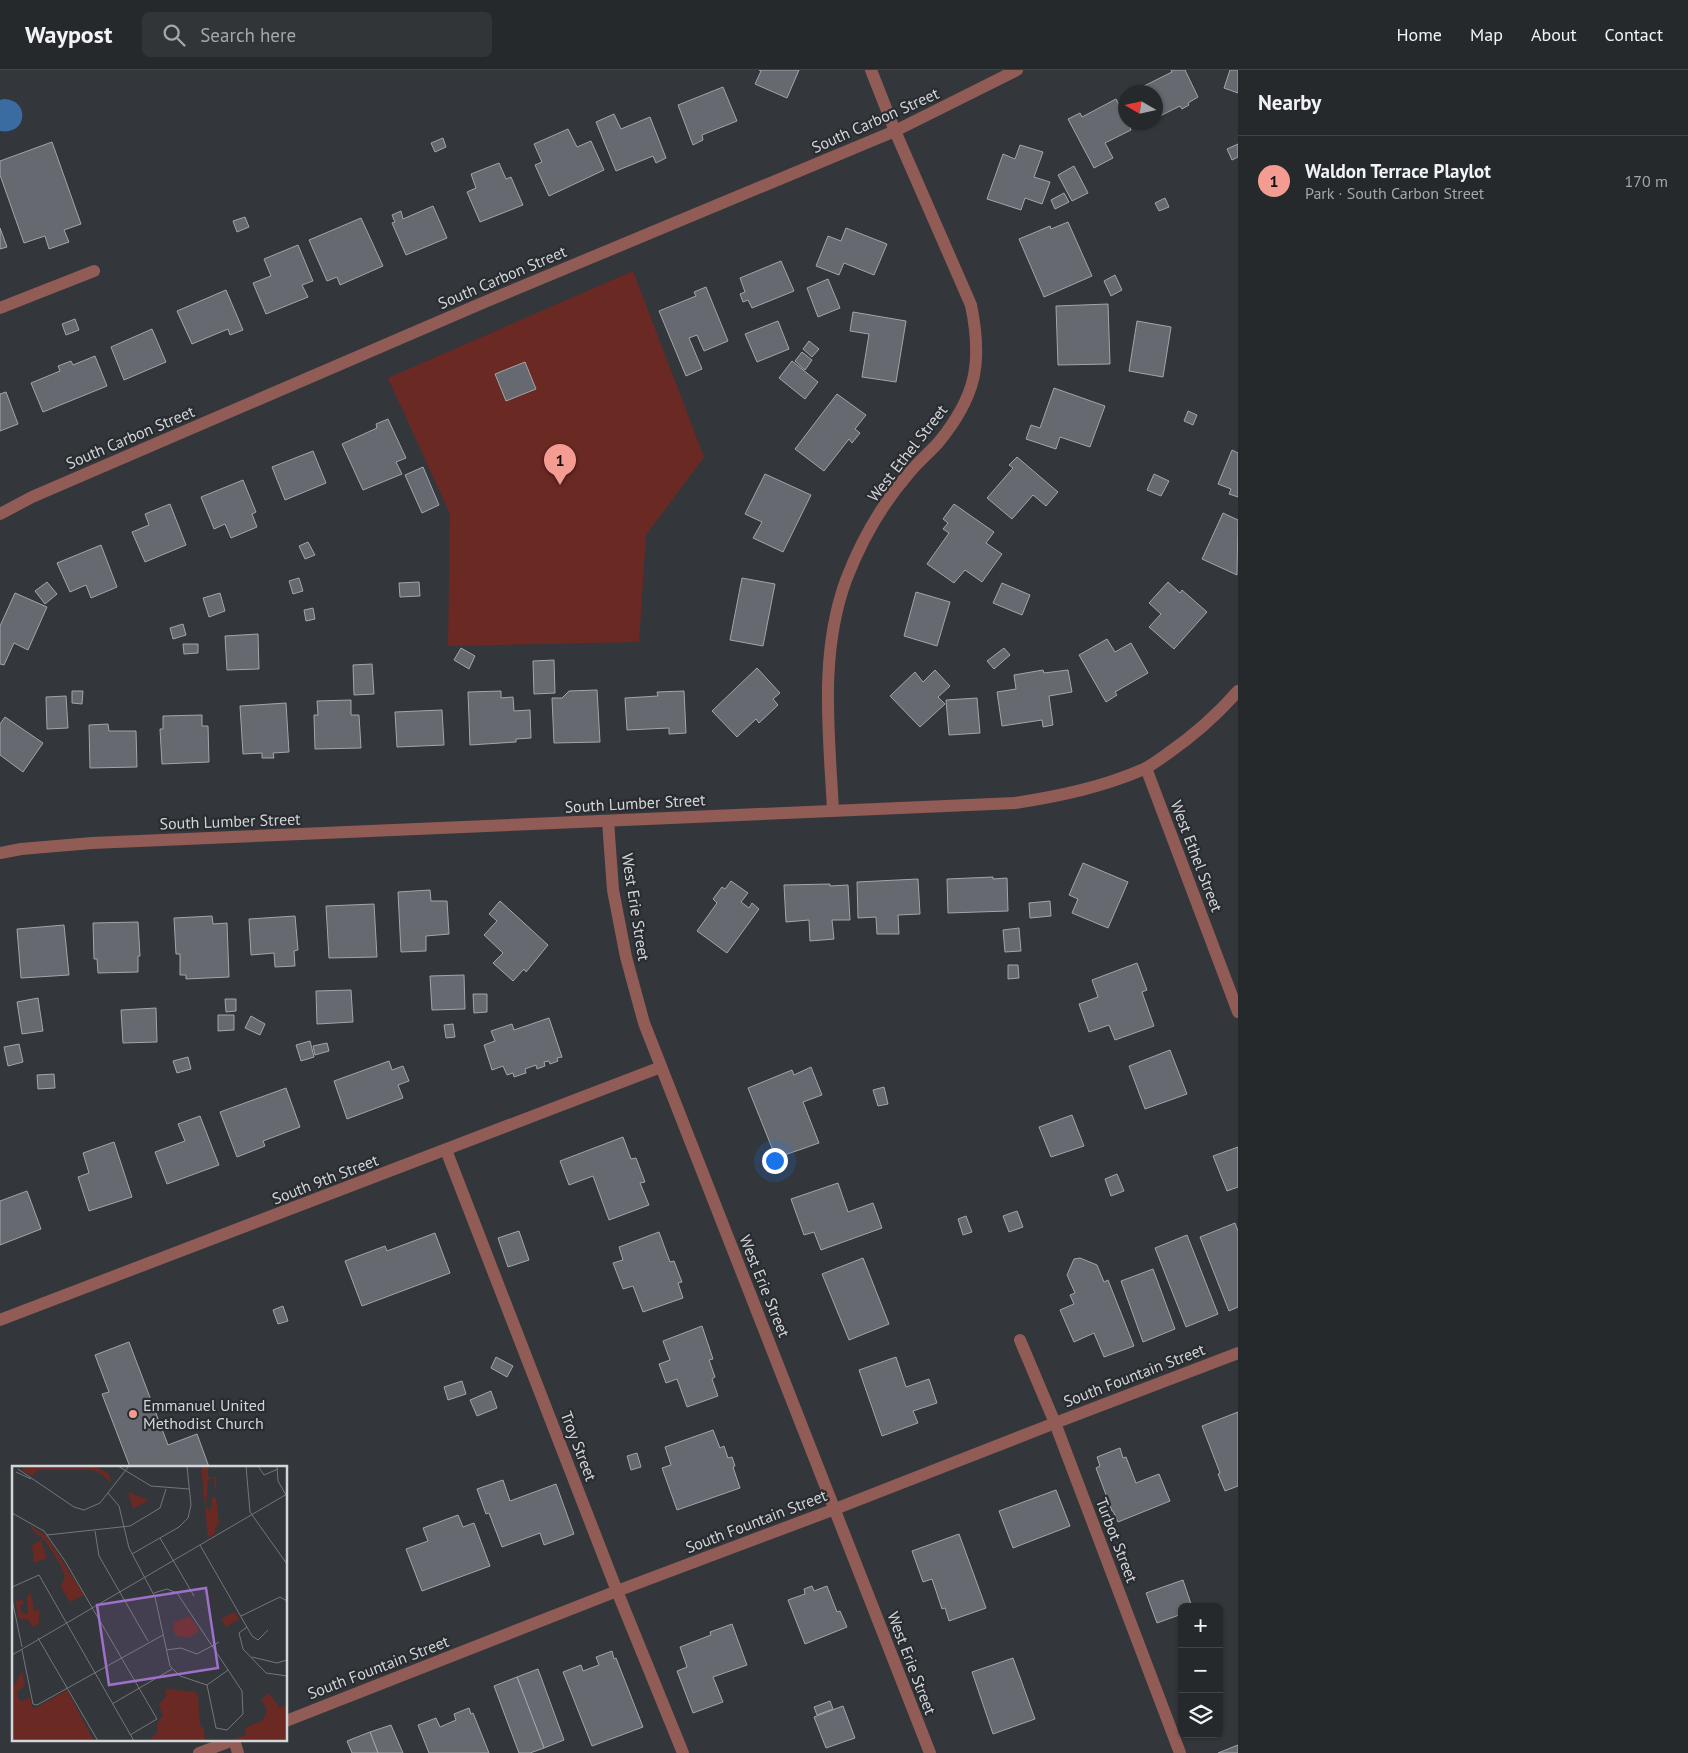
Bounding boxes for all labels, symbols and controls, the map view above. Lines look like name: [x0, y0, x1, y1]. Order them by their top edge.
search box: [142, 12, 492, 57]
text: Waypost: [25, 19, 112, 50]
icon: search: [160, 21, 188, 49]
text: Search here: [200, 23, 296, 47]
text: Home: [1396, 23, 1442, 46]
text: Map: [1470, 23, 1503, 46]
text: About: [1531, 23, 1577, 46]
text: Contact: [1605, 23, 1663, 46]
street label: South Carbon Street: [808, 83, 942, 157]
north arrow: [1118, 85, 1163, 130]
text: Nearby: [1258, 89, 1321, 116]
text: Waldon Terrace Playlot: [1305, 159, 1491, 183]
text: 1: [1269, 171, 1279, 191]
text: 170 m: [1625, 171, 1668, 191]
text: Park · South Carbon Street: [1305, 183, 1484, 203]
street label: South Carbon Street: [435, 241, 570, 313]
street label: West Ethel Street: [863, 400, 952, 506]
street label: South Carbon Street: [63, 401, 198, 473]
pin: 1: [544, 444, 576, 485]
street label: South Lumber Street: [564, 789, 707, 817]
street label: West Ethel Street: [1167, 797, 1228, 915]
street label: South Lumber Street: [159, 809, 301, 833]
street label: West Erie Street: [618, 852, 654, 963]
your location: [762, 1148, 788, 1174]
street label: South 9th Street: [269, 1149, 381, 1208]
street label: West Erie Street: [735, 1232, 795, 1341]
street label: South Fountain Street: [1060, 1339, 1208, 1411]
place label: Emmanuel United Methodist Church: [143, 1395, 265, 1433]
marker: Emmanuel United Methodist Church: [127, 1408, 139, 1420]
street label: Troy Street: [557, 1408, 602, 1484]
inset map: [12, 1466, 288, 1740]
street label: South Fountain Street: [682, 1485, 830, 1557]
street label: Turbot Street: [1092, 1495, 1142, 1586]
map controls: [1178, 1603, 1223, 1738]
button: +: [1178, 1603, 1223, 1648]
street label: West Erie Street: [883, 1609, 941, 1718]
street label: South Fountain Street: [304, 1631, 452, 1703]
button: −: [1178, 1648, 1223, 1693]
button: layers: [1178, 1693, 1223, 1738]

